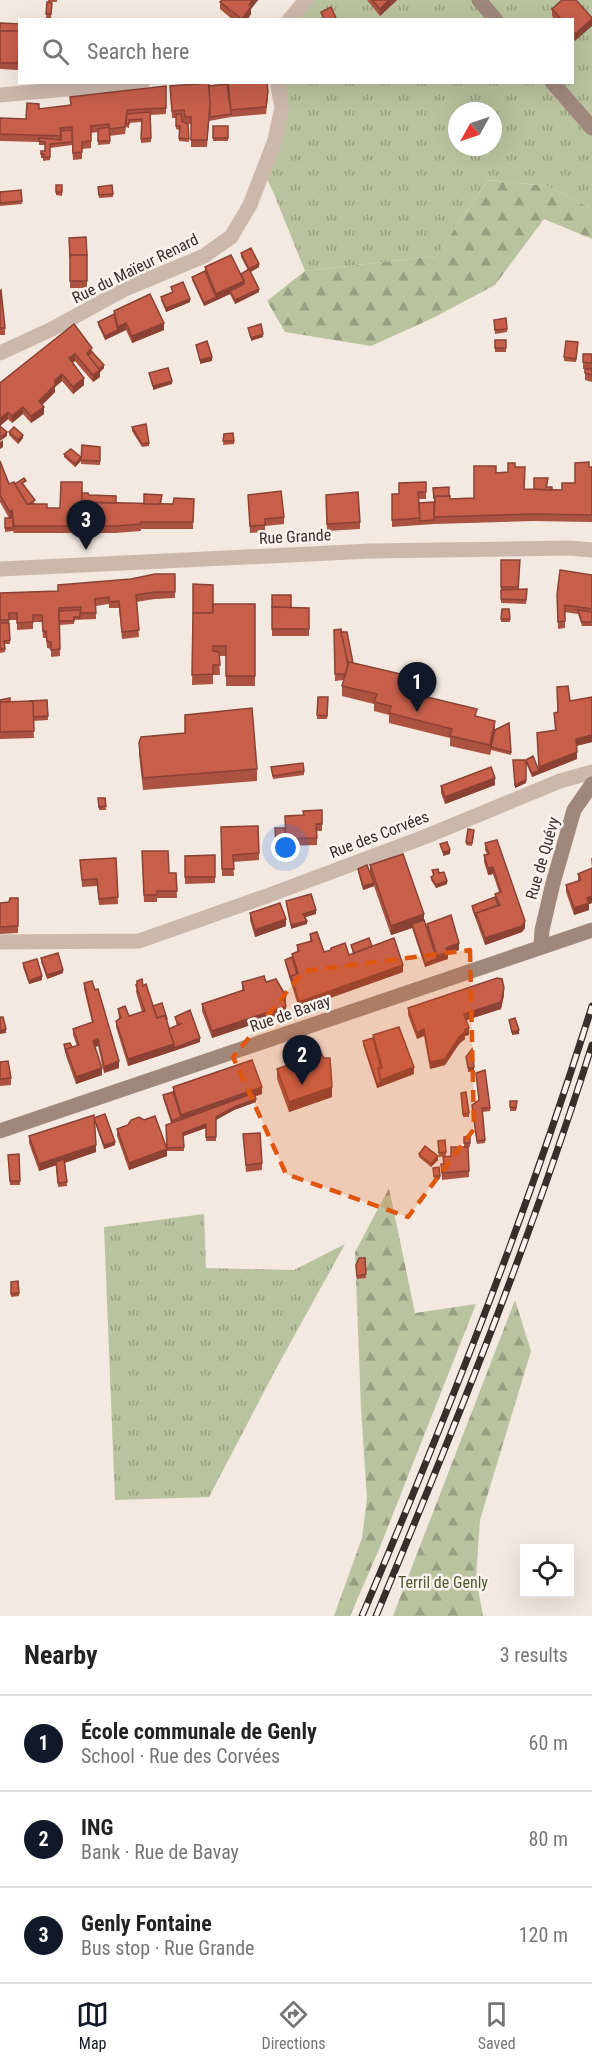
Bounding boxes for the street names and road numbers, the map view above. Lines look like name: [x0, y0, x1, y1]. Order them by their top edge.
street label: Rue du Maïeur Renard: [69, 230, 201, 307]
street label: Rue Grande: [258, 525, 332, 548]
street label: Rue des Corvées: [327, 807, 432, 862]
street label: Rue de Quévy: [522, 814, 563, 901]
street label: Rue de Bavay: [247, 991, 333, 1036]

